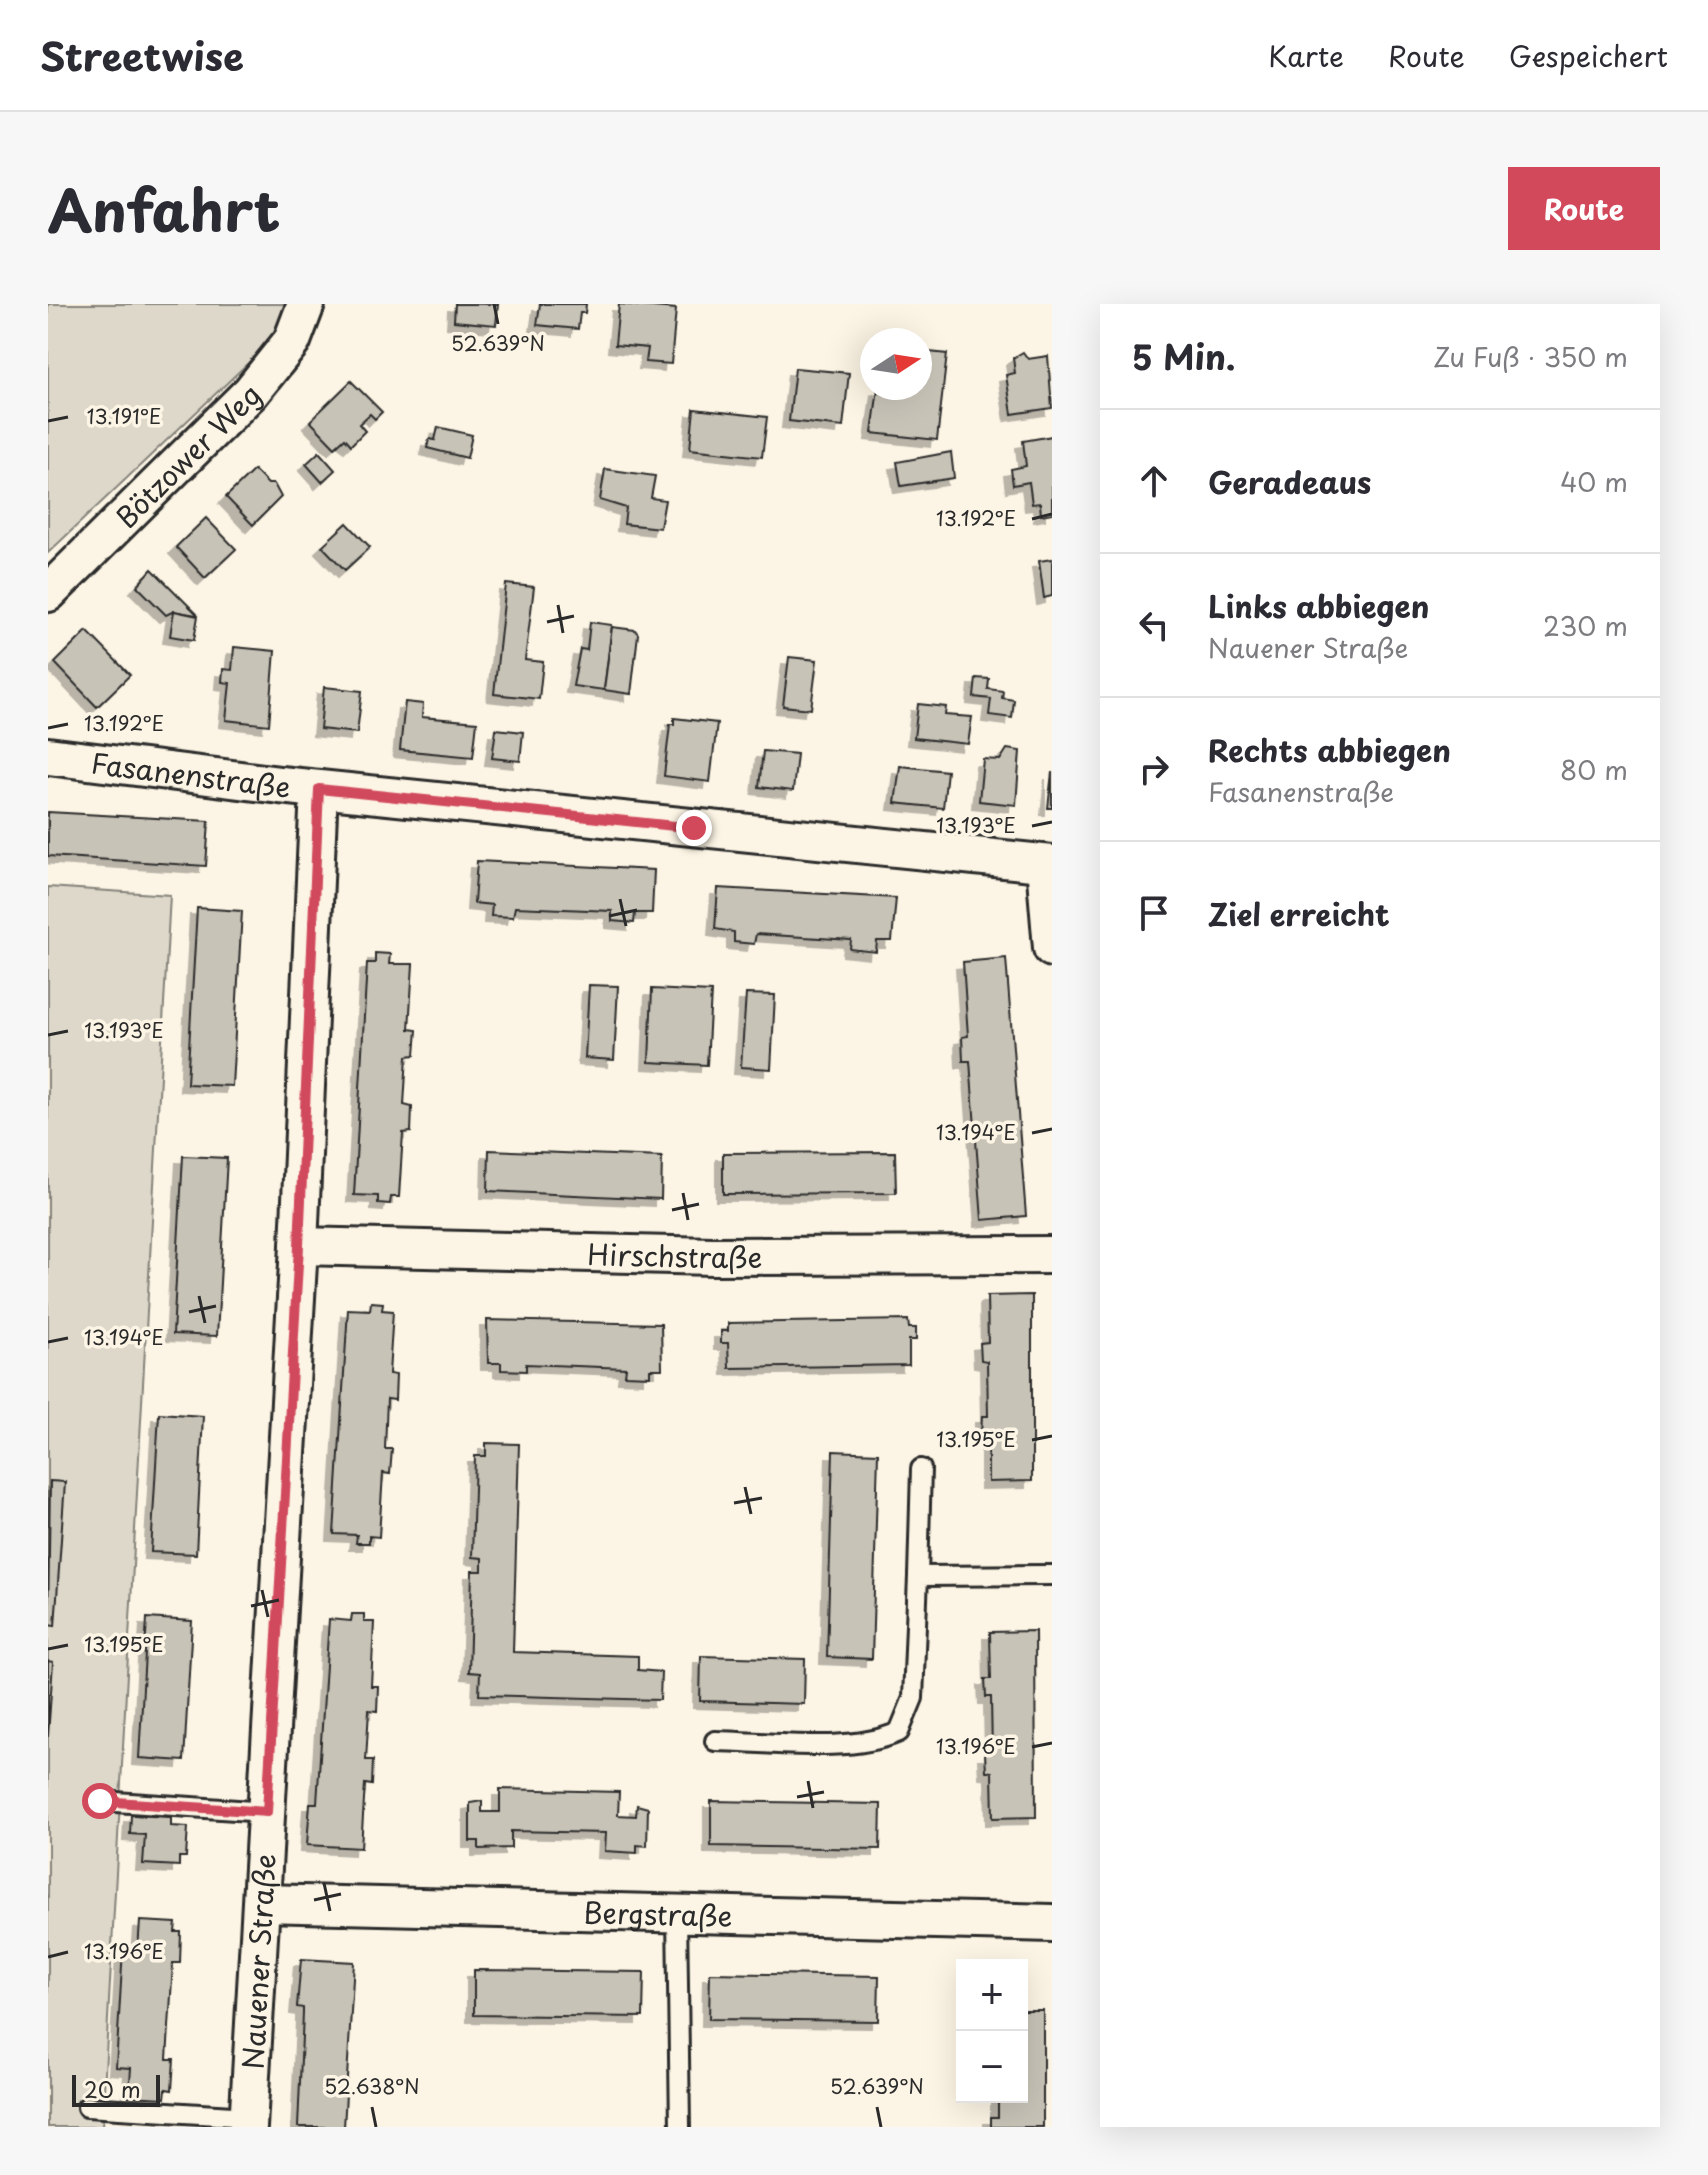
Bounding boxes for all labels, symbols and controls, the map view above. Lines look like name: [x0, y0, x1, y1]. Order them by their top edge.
text: Streetwise: [40, 27, 244, 84]
text: Karte: [1268, 34, 1344, 77]
text: Route: [1388, 34, 1465, 77]
text: Gespeichert: [1509, 34, 1668, 77]
text: Anfahrt: [48, 166, 281, 251]
button: Route: [1508, 167, 1660, 250]
text: 52.639°N: [451, 328, 545, 358]
north arrow: [860, 328, 932, 400]
text: 5 Min.: [1132, 330, 1235, 382]
text: Zu Fuß · 350 m: [1433, 337, 1628, 376]
street label: Bötzower Weg: [105, 373, 270, 537]
text: 13.191°E: [87, 401, 161, 431]
icon: ahead: [1132, 459, 1176, 503]
text: Geradeaus: [1208, 459, 1371, 504]
text: 40 m: [1560, 462, 1628, 501]
text: 13.192°E: [936, 503, 1016, 533]
text: Links abbiegen: [1208, 583, 1429, 628]
icon: left: [1132, 603, 1176, 647]
text: 230 m: [1543, 606, 1628, 645]
text: Nauener Straße: [1208, 628, 1408, 667]
text: 13.192°E: [84, 708, 164, 738]
text: Rechts abbiegen: [1208, 727, 1451, 772]
street label: Fasanenstraße: [89, 740, 293, 807]
icon: right: [1132, 747, 1176, 791]
text: 80 m: [1560, 750, 1628, 789]
text: Fasanenstraße: [1208, 772, 1394, 811]
route end: [676, 810, 712, 846]
text: 13.193°E: [936, 810, 1016, 840]
icon: arrive: [1132, 891, 1176, 935]
text: Ziel erreicht: [1208, 891, 1390, 936]
text: 13.193°E: [84, 1015, 164, 1045]
text: 13.194°E: [936, 1117, 1016, 1147]
street label: Hirschstraße: [587, 1231, 762, 1278]
text: 13.194°E: [84, 1322, 164, 1352]
text: 13.195°E: [936, 1424, 1016, 1454]
text: 13.195°E: [84, 1629, 164, 1659]
text: 13.196°E: [936, 1731, 1016, 1761]
route start: [82, 1783, 118, 1819]
street label: Nauener Straße: [230, 1852, 285, 2070]
street label: Bergstraße: [583, 1890, 733, 1936]
text: 13.196°E: [84, 1936, 164, 1966]
map controls: [956, 1959, 1028, 2103]
button: +: [956, 1959, 1028, 2031]
button: −: [956, 2031, 1028, 2103]
scale bar: [72, 2071, 160, 2107]
text: 52.638°N: [324, 2071, 420, 2101]
text: 52.639°N: [830, 2071, 924, 2101]
text: 20 m: [84, 2072, 141, 2105]

